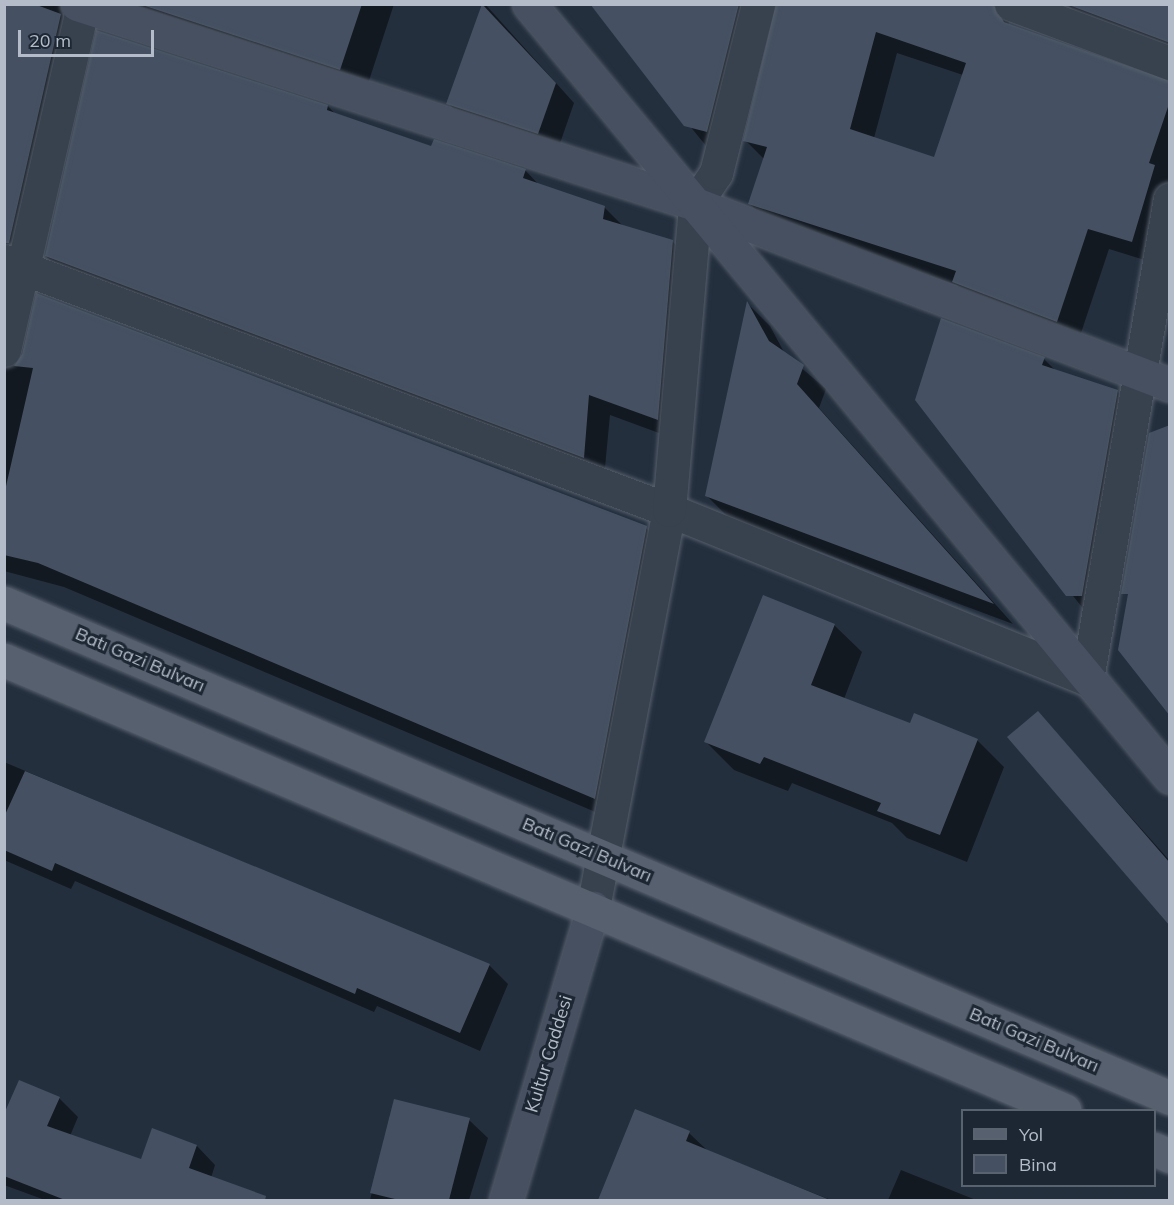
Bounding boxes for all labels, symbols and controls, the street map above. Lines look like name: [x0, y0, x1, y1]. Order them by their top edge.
scale bar: [21, 18, 158, 56]
text: 20 m: [29, 29, 71, 52]
street label: Batı Gazi Bulvarı: [72, 623, 208, 697]
street label: Batı Gazi Bulvarı: [519, 813, 655, 887]
street label: Kultur Caddesi: [521, 993, 577, 1115]
street label: Batı Gazi Bulvarı: [966, 1003, 1102, 1077]
legend: [961, 1109, 1156, 1187]
text: Yol: [1019, 1123, 1043, 1146]
text: Bina: [1019, 1153, 1057, 1176]

